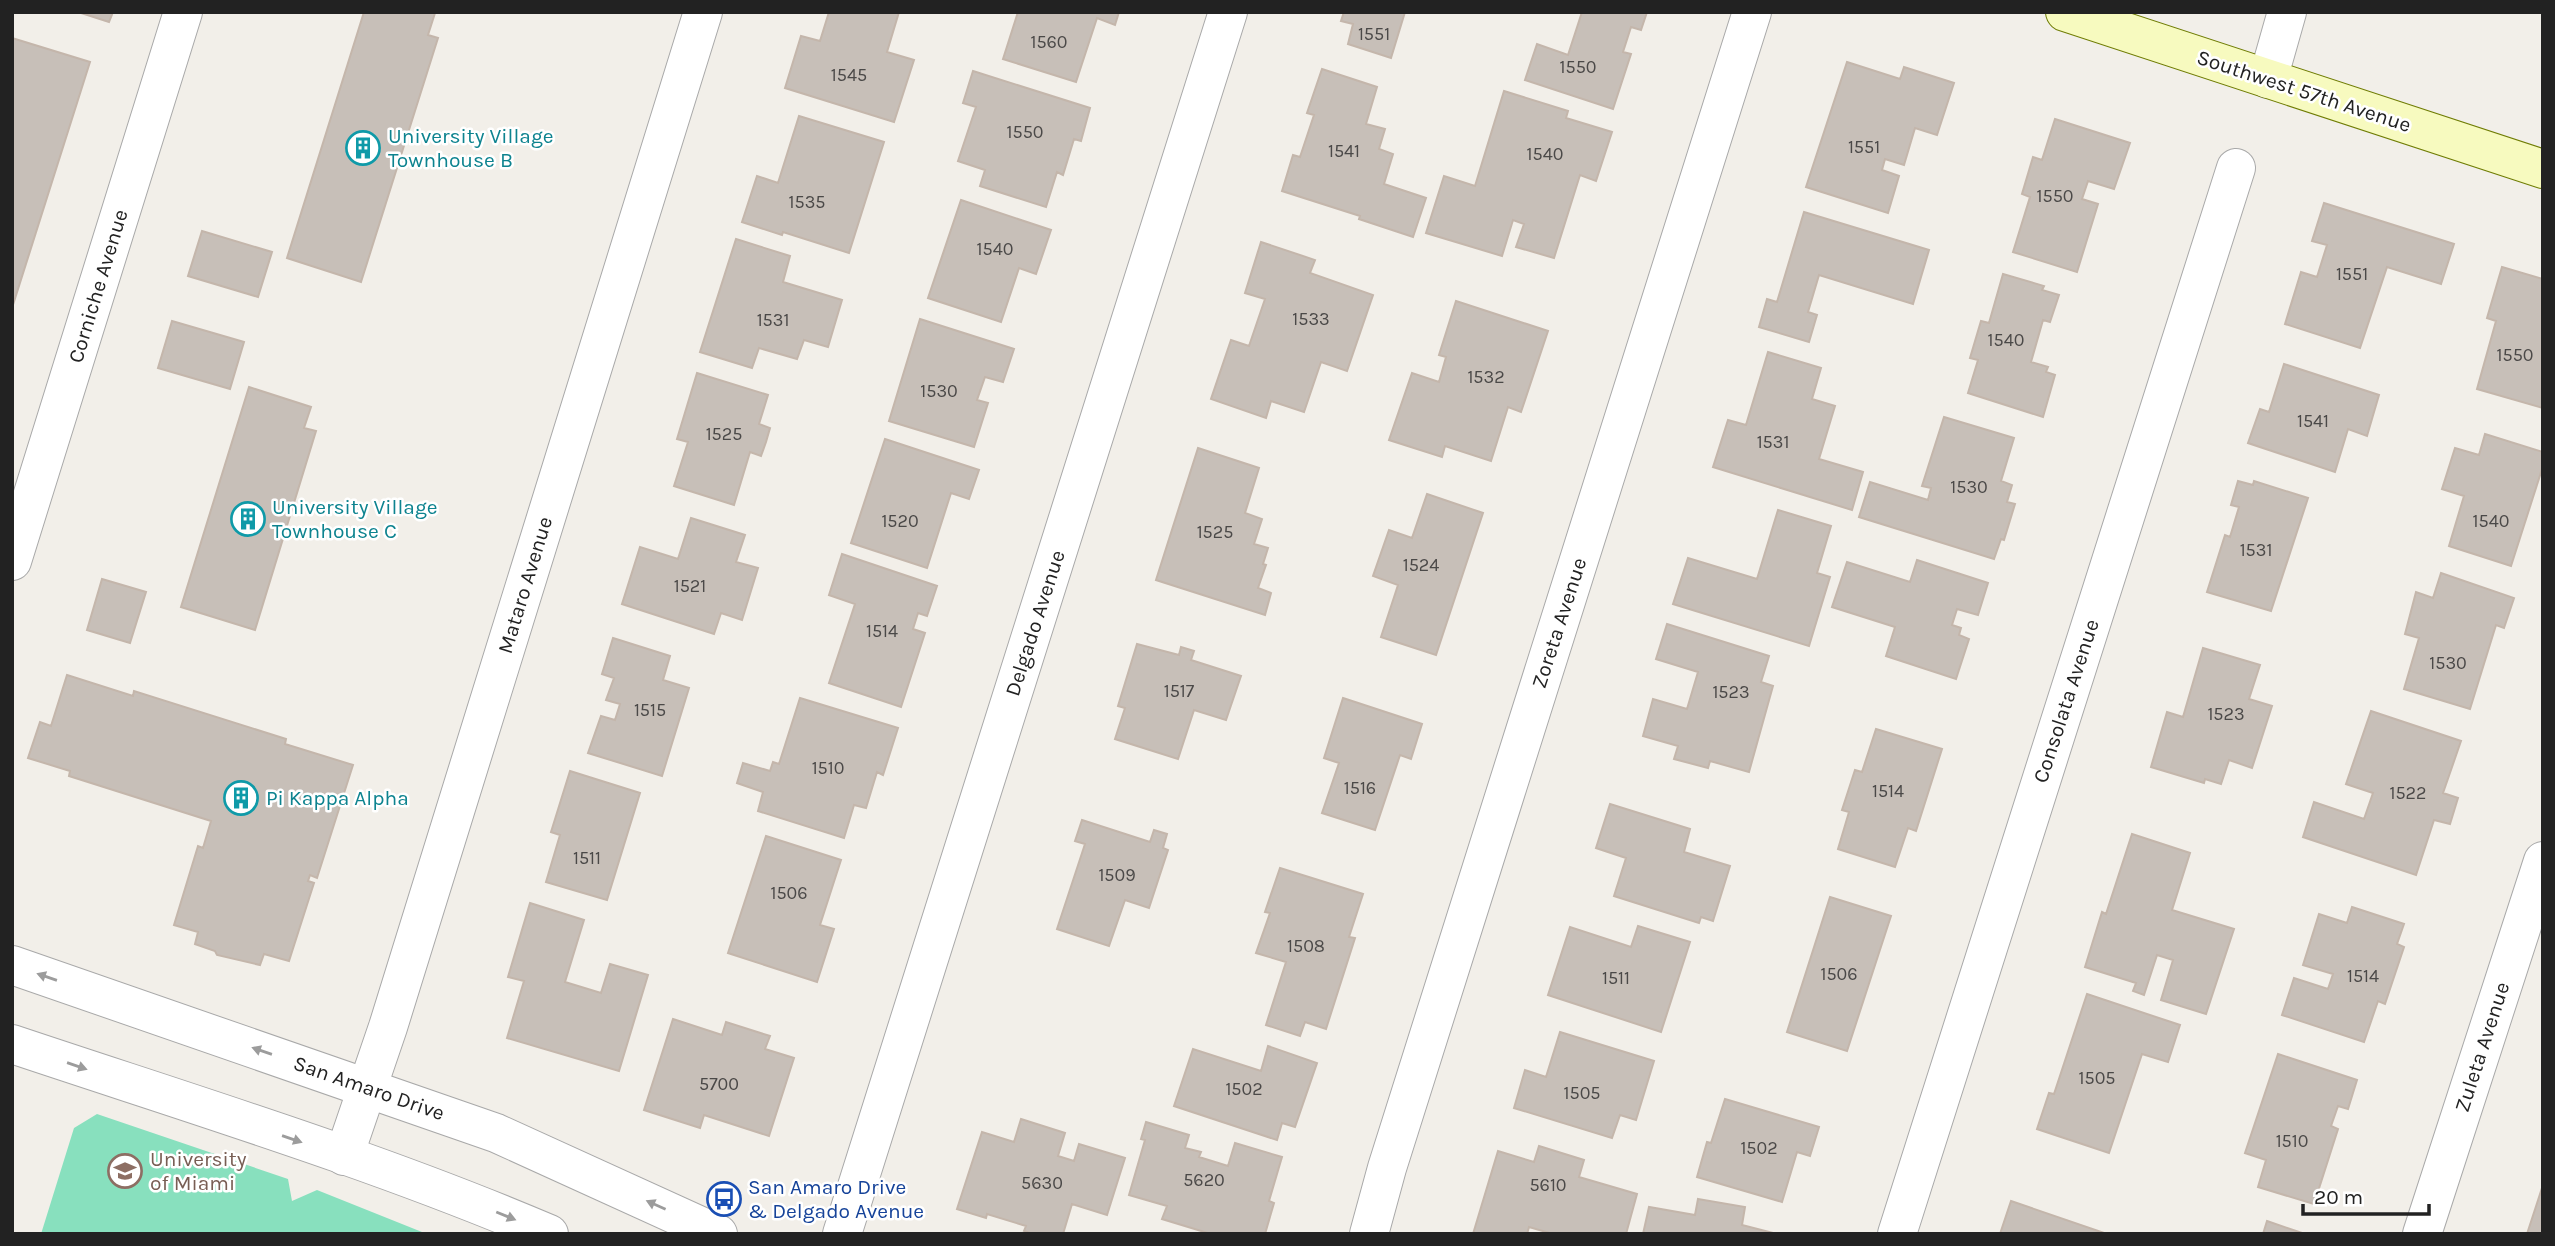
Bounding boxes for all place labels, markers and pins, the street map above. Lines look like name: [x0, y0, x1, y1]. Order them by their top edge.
place label: University Village Townhouse B: [388, 124, 554, 172]
building icon: University Village Townhouse B: [344, 129, 382, 167]
place label: University Village Townhouse C: [272, 495, 438, 543]
building icon: University Village Townhouse C: [229, 500, 267, 538]
building icon: Pi Kappa Alpha: [222, 779, 260, 817]
place label: Pi Kappa Alpha: [266, 786, 409, 810]
place label: University of Miami: [150, 1147, 247, 1195]
school or university icon: University of Miami: [106, 1152, 144, 1190]
place label: San Amaro Drive & Delgado Avenue: [748, 1175, 924, 1223]
bus stop icon: San Amaro Drive & Delgado Avenue: [705, 1180, 743, 1218]

